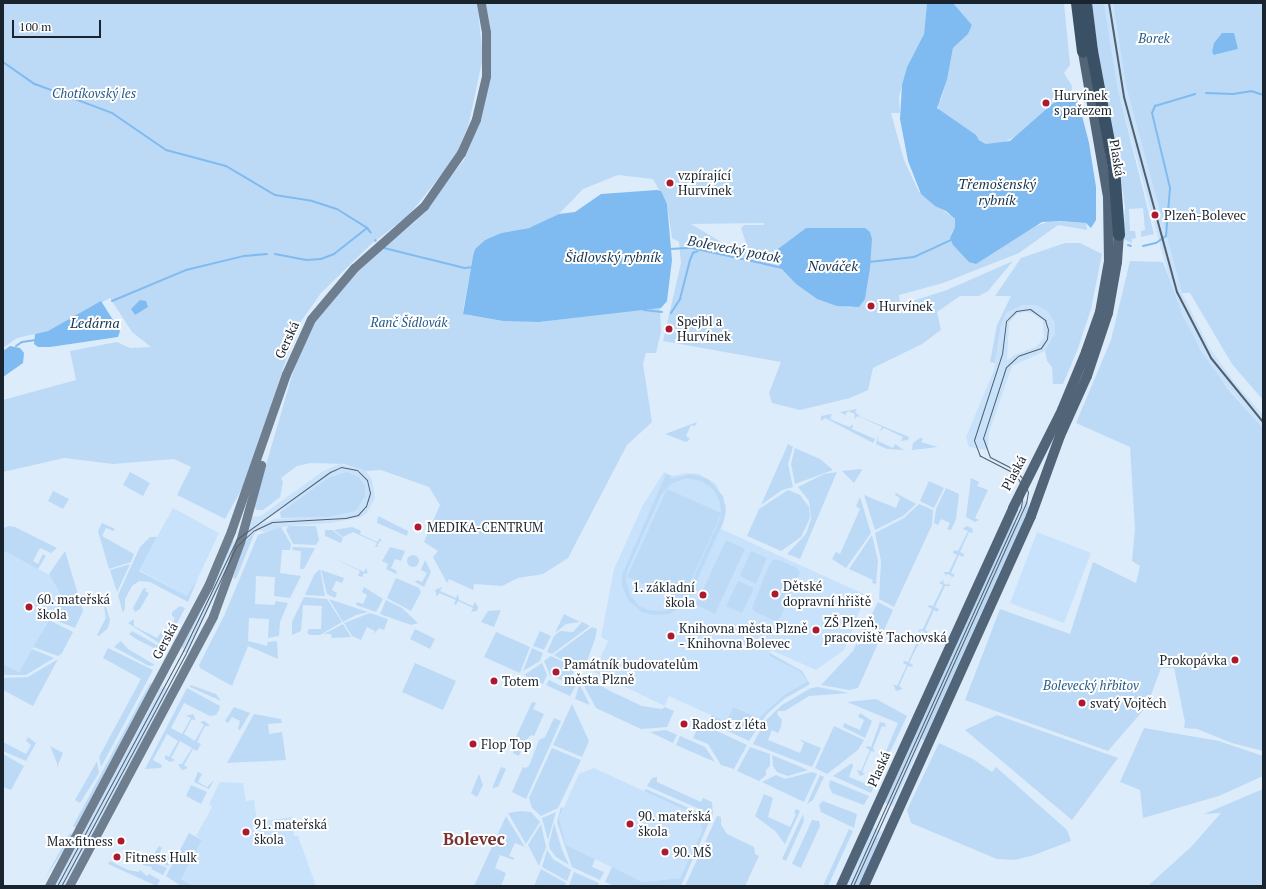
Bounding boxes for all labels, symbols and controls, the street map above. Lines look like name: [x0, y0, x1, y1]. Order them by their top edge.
scale bar: [14, 12, 103, 38]
text: 100 m: [19, 19, 51, 34]
park label: Borek: [1138, 30, 1170, 46]
park label: Chotíkovský les: [52, 85, 136, 101]
place label: Hurvínek s pařezem: [1054, 88, 1112, 119]
marker: Hurvínek s pařezem: [1041, 98, 1051, 108]
street label: Plaská: [1106, 138, 1128, 178]
place label: vzpírající Hurvínek: [678, 168, 732, 199]
water label: Třemošenský rybník: [958, 176, 1036, 208]
marker: vzpírající Hurvínek: [665, 178, 675, 188]
place label: Plzeň-Bolevec: [1164, 207, 1246, 223]
marker: Plzeň-Bolevec: [1149, 209, 1161, 221]
water label: Bolevecký potok: [686, 232, 782, 266]
water label: Šidlovský rybník: [565, 249, 661, 265]
water label: Nováček: [808, 258, 858, 274]
place label: Hurvínek: [879, 298, 933, 314]
marker: Hurvínek: [866, 301, 876, 311]
park label: Ranč Šídlovák: [370, 314, 448, 330]
place label: Spejbl a Hurvínek: [677, 314, 731, 345]
water label: Ledárna: [70, 315, 120, 331]
street label: Gerská: [272, 319, 302, 361]
marker: Spejbl a Hurvínek: [664, 324, 674, 334]
street label: Plaská: [998, 453, 1030, 493]
place label: MEDIKA-CENTRUM: [427, 519, 543, 535]
marker: MEDIKA-CENTRUM: [412, 521, 424, 533]
place label: Dětské dopravní hřiště: [783, 579, 871, 610]
place label: 1. základní škola: [632, 580, 695, 611]
marker: Dětské dopravní hřiště: [770, 589, 780, 599]
marker: 1. základní škola: [698, 590, 708, 600]
place label: 60. mateřská škola: [37, 592, 111, 623]
marker: 60. mateřská škola: [24, 602, 34, 612]
place label: ZŠ Plzeň, pracoviště Tachovská: [824, 615, 947, 646]
street label: Gerská: [149, 620, 181, 662]
place label: Knihovna města Plzně - Knihovna Bolevec: [679, 621, 808, 652]
marker: ZŠ Plzeň, pracoviště Tachovská: [811, 625, 821, 635]
marker: Knihovna města Plzně - Knihovna Bolevec: [666, 631, 676, 641]
place label: Prokopávka: [1160, 652, 1227, 668]
marker: Prokopávka: [1230, 655, 1240, 665]
place label: Památník budovatelům města Plzně: [564, 657, 698, 688]
marker: Památník budovatelům města Plzně: [551, 667, 561, 677]
place label: Totem: [502, 673, 539, 689]
marker: Totem: [489, 676, 499, 686]
park label: Bolevecký hřbitov: [1043, 677, 1139, 693]
place label: svatý Vojtěch: [1090, 695, 1167, 711]
marker: svatý Vojtěch: [1077, 698, 1087, 708]
place label: Radost z léta: [692, 716, 766, 732]
marker: Radost z léta: [679, 719, 689, 729]
place label: Flop Top: [481, 736, 531, 752]
marker: Flop Top: [468, 739, 478, 749]
street label: Plaská: [864, 749, 894, 789]
place label: 90. mateřská škola: [638, 809, 712, 840]
place label: 91. mateřská škola: [254, 817, 328, 848]
marker: 90. mateřská škola: [625, 819, 635, 829]
marker: 91. mateřská škola: [241, 827, 251, 837]
district label: Bolevec: [443, 829, 505, 849]
place label: Max fitness: [47, 833, 113, 849]
marker: Max fitness: [116, 836, 126, 846]
place label: 90. MŠ: [673, 844, 712, 860]
marker: 90. MŠ: [660, 847, 670, 857]
place label: Fitness Hulk: [125, 849, 197, 865]
marker: Fitness Hulk: [112, 852, 122, 862]

